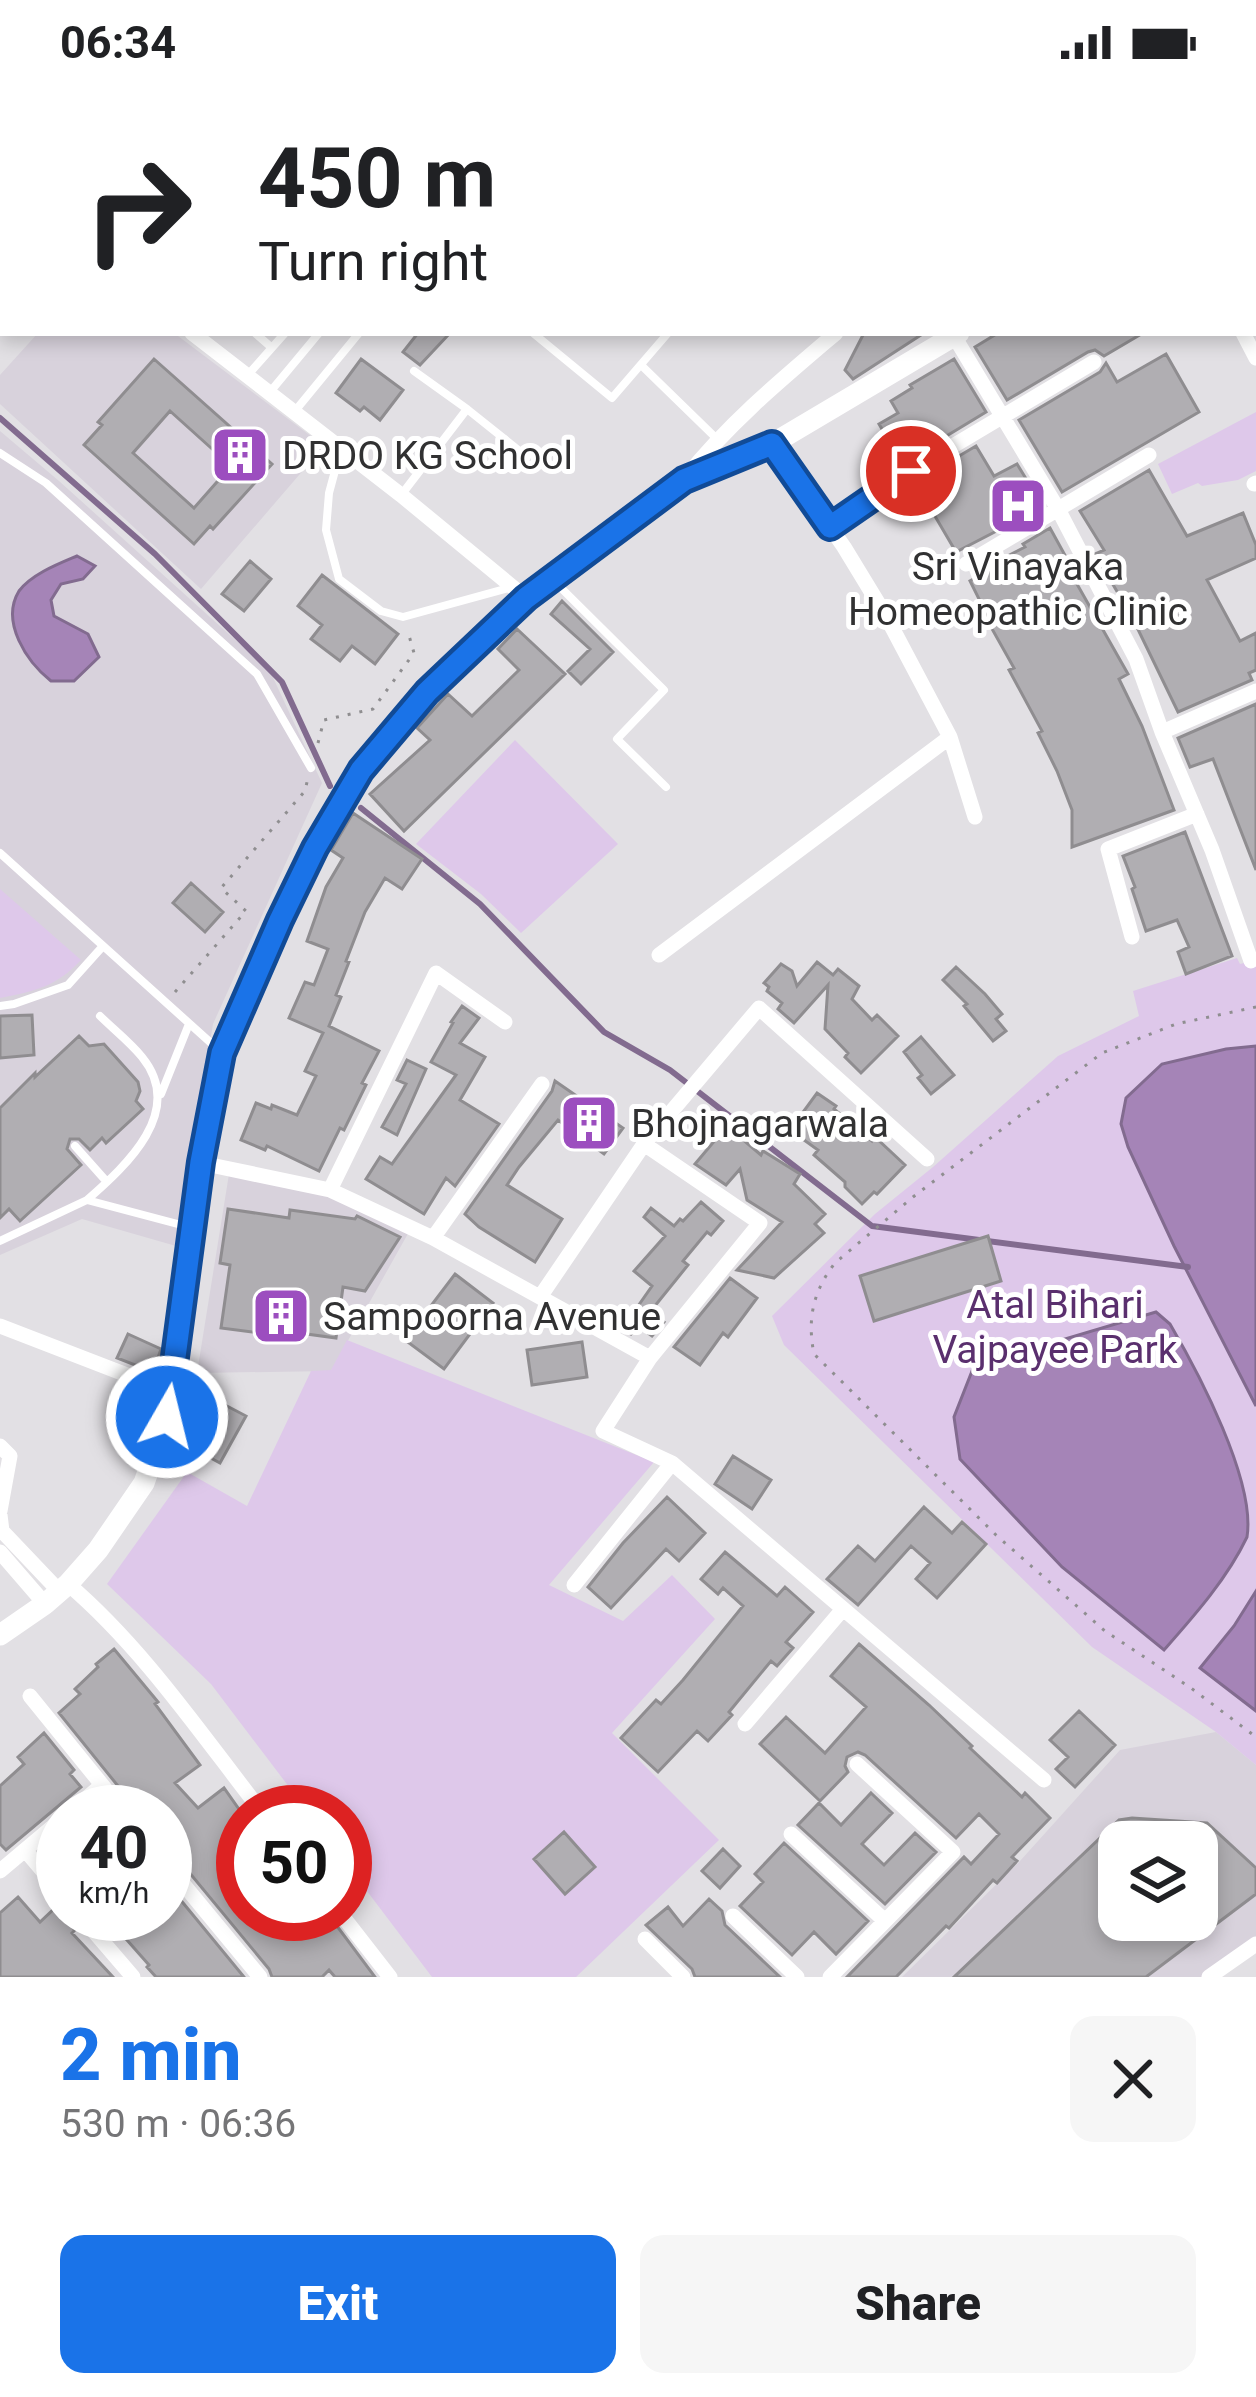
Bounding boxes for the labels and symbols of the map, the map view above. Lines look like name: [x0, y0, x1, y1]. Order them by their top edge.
pin: [860, 420, 962, 522]
building icon: DRDO KG School: [209, 424, 271, 486]
place label: DRDO KG School: [282, 433, 573, 479]
hospital icon: Sri Vinayaka Homeopathic Clinic: [987, 475, 1049, 537]
place label: Sri Vinayaka Homeopathic Clinic: [848, 544, 1188, 635]
building icon: Bhojnagarwala: [558, 1092, 620, 1154]
place label: Bhojnagarwala: [631, 1101, 889, 1147]
park label: Atal Bihari Vajpayee Park: [932, 1282, 1178, 1373]
building icon: Sampoorna Avenue: [250, 1285, 312, 1347]
place label: Sampoorna Avenue: [323, 1294, 661, 1340]
position arrow: [104, 1354, 230, 1480]
speed limit sign: 50: [216, 1785, 372, 1941]

